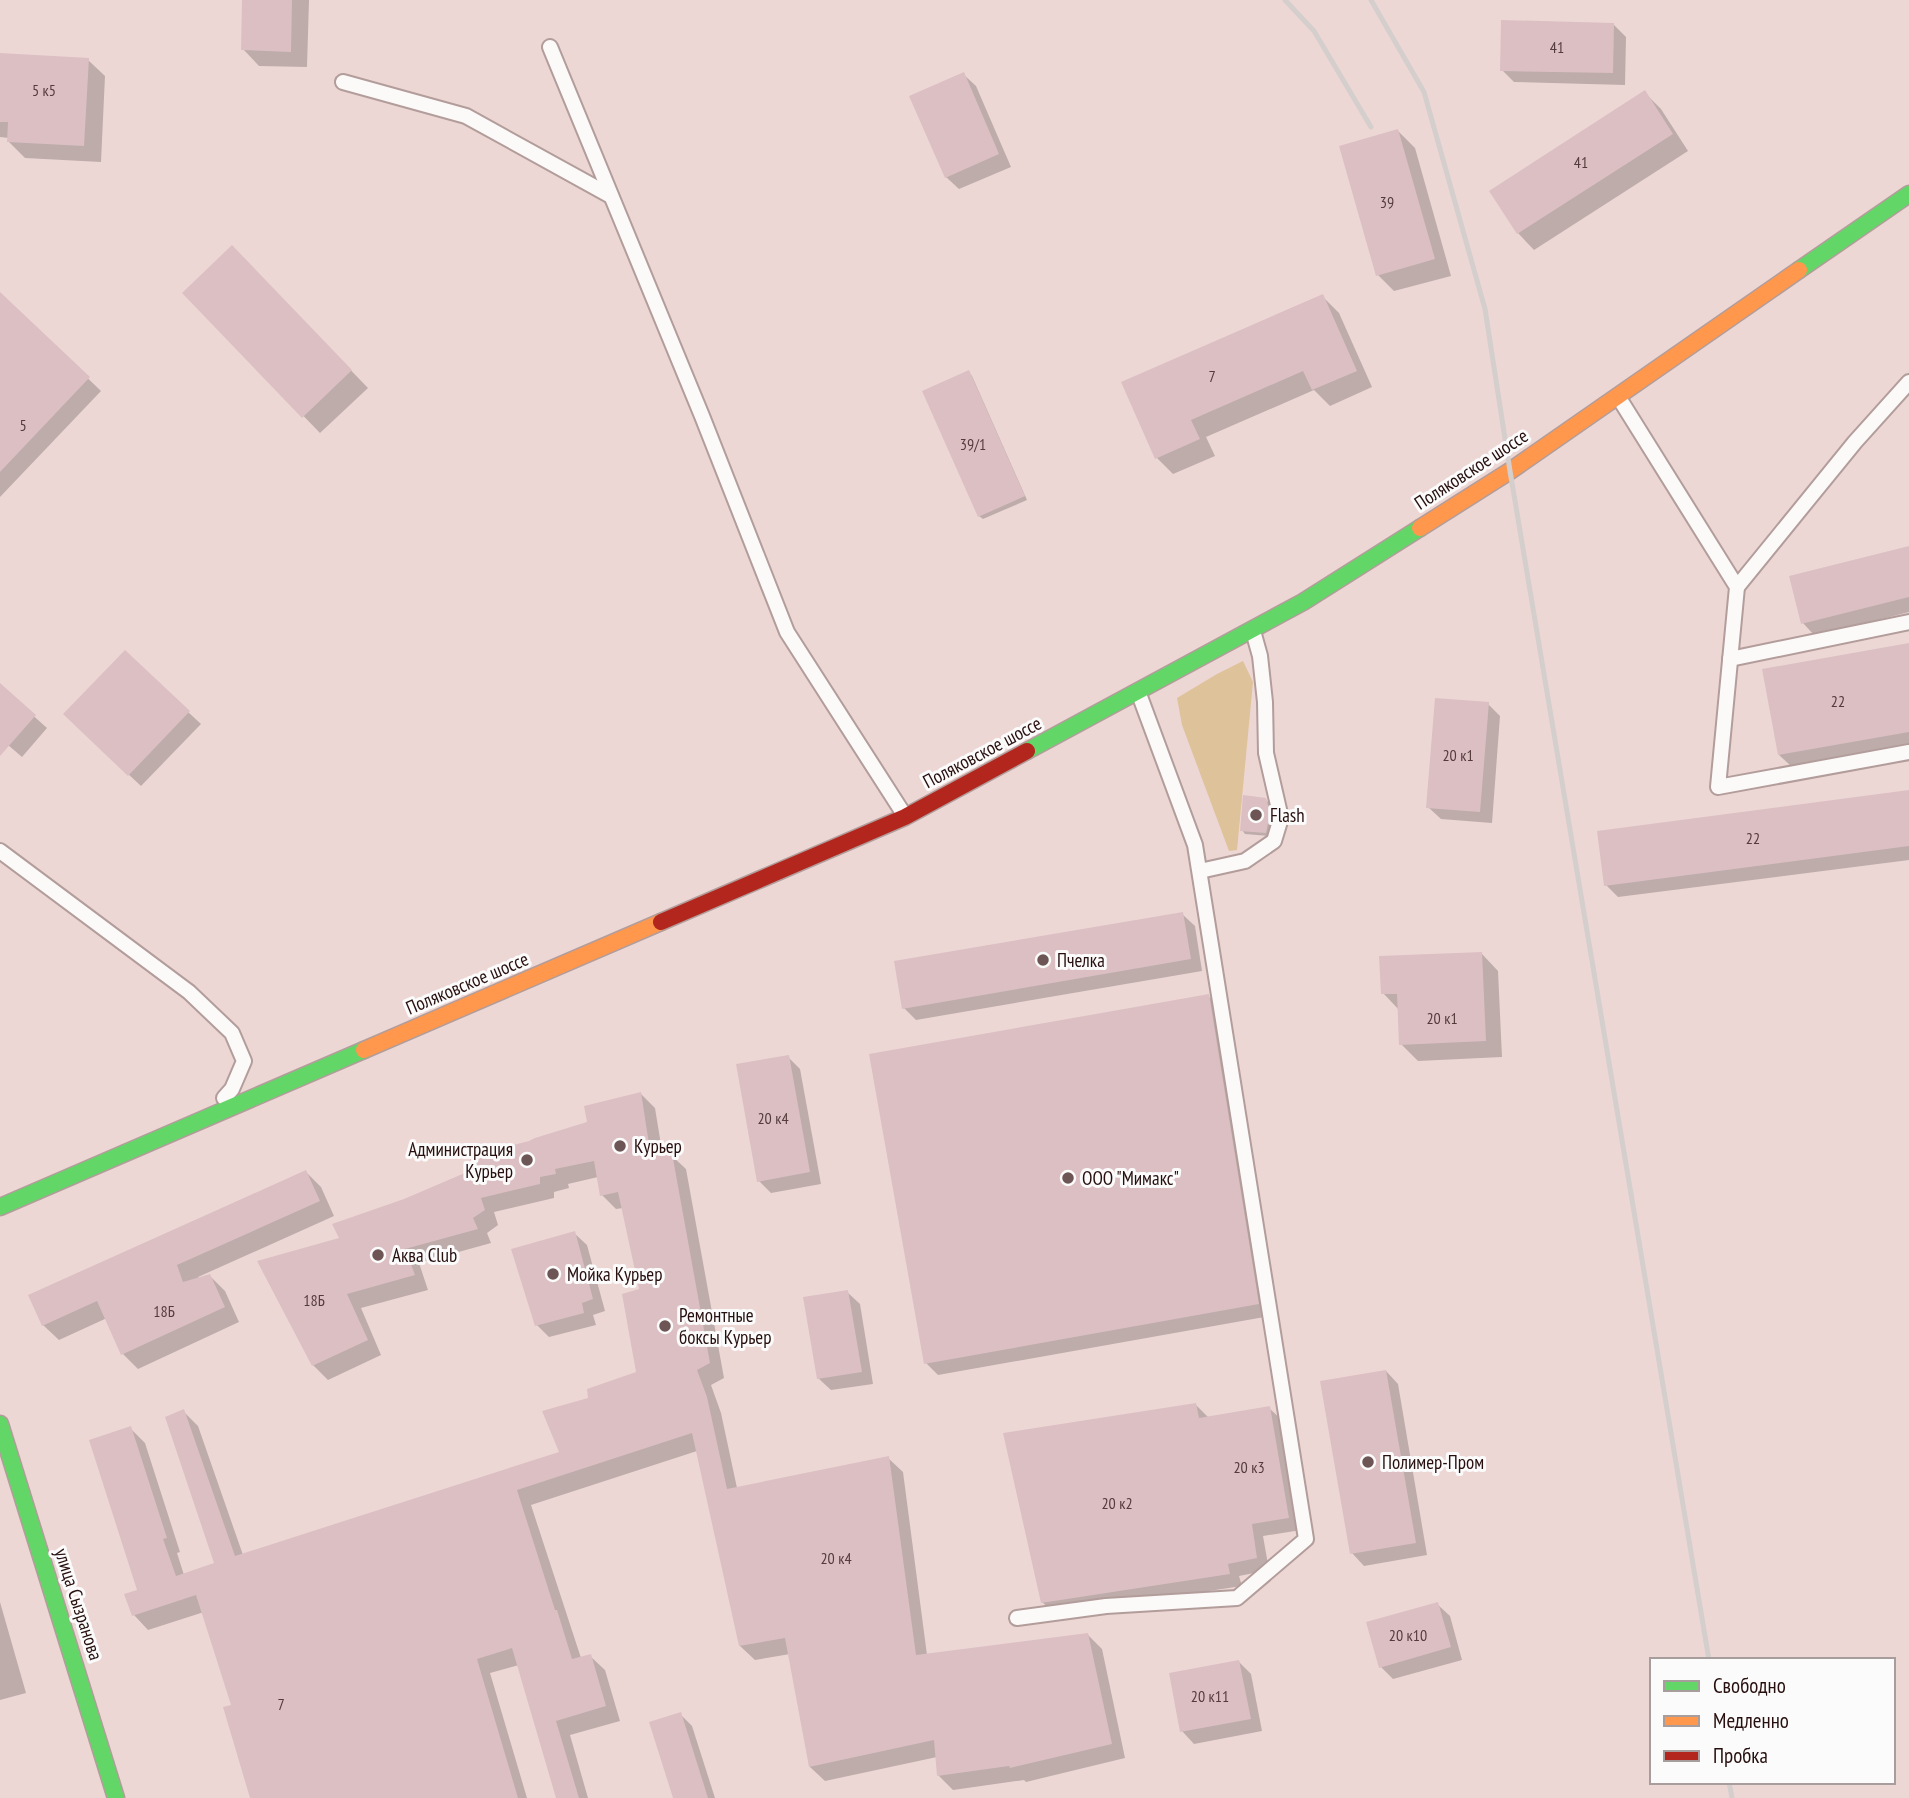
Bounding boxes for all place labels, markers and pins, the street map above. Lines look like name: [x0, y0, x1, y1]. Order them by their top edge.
place label: Flash: [1270, 803, 1305, 827]
marker: Flash: [1248, 807, 1264, 823]
place label: Пчелка: [1057, 948, 1105, 972]
marker: Пчелка: [1035, 952, 1051, 968]
place label: Курьер: [634, 1134, 682, 1158]
place label: Администрация Курьер: [408, 1137, 513, 1183]
marker: Курьер: [612, 1138, 628, 1154]
marker: Администрация Курьер: [519, 1152, 535, 1168]
place label: ООО "Мимакс": [1082, 1166, 1179, 1190]
marker: ООО "Мимакс": [1060, 1170, 1076, 1186]
place label: Аква Club: [392, 1243, 457, 1267]
marker: Аква Club: [370, 1247, 386, 1263]
place label: Мойка Курьер: [567, 1262, 662, 1286]
marker: Мойка Курьер: [545, 1266, 561, 1282]
place label: Ремонтные боксы Курьер: [679, 1303, 771, 1349]
marker: Ремонтные боксы Курьер: [657, 1318, 673, 1334]
place label: Полимер-Пром: [1382, 1450, 1484, 1474]
marker: Полимер-Пром: [1360, 1454, 1376, 1470]

